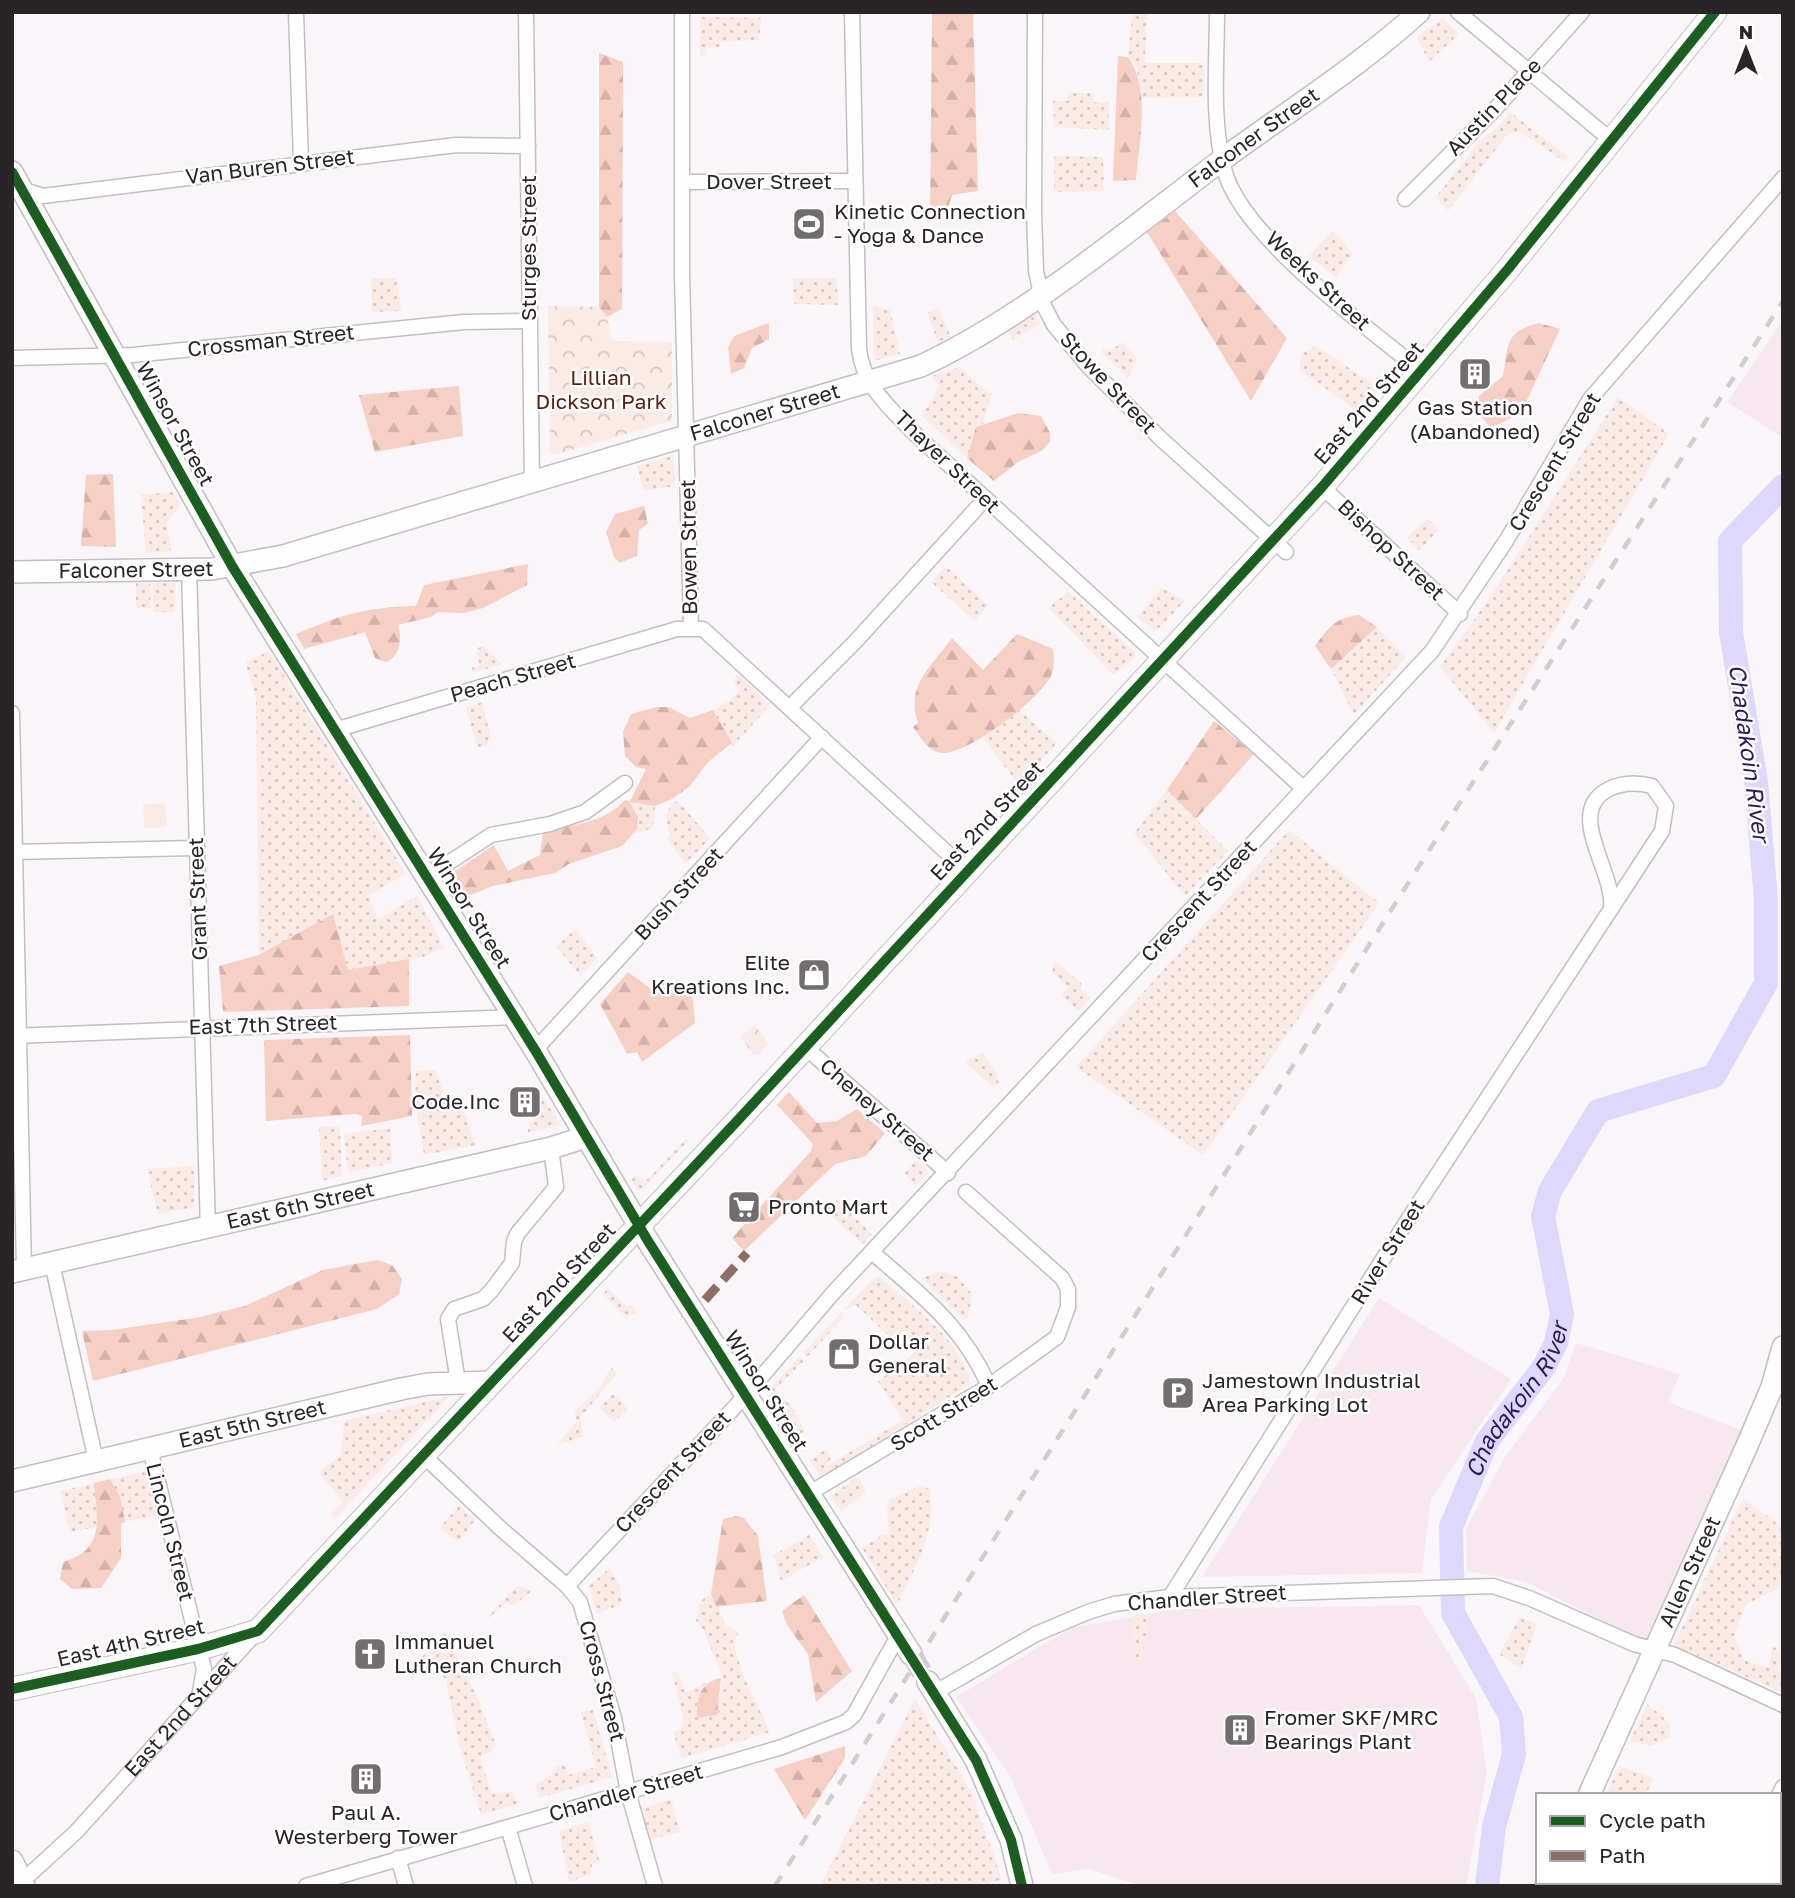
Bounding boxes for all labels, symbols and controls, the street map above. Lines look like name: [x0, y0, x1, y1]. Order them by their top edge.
north arrow: [1711, 14, 1781, 84]
text: N: [1739, 20, 1753, 43]
street label: Austin Place: [1440, 52, 1546, 161]
street label: Falconer Street: [1182, 81, 1324, 193]
street label: Van Buren Street: [184, 143, 356, 189]
street label: Dover Street: [706, 168, 832, 194]
street label: Sturges Street: [515, 175, 541, 321]
place label: Kinetic Connection - Yoga & Dance: [834, 198, 1026, 248]
sports icon: Kinetic Connection - Yoga & Dance: [790, 205, 828, 243]
street label: Weeks Street: [1261, 225, 1377, 336]
street label: Crossman Street: [186, 318, 356, 362]
street label: Stowe Street: [1055, 326, 1163, 439]
street label: East 2nd Street: [1308, 335, 1429, 469]
building icon: Gas Station (Abandoned): [1456, 355, 1494, 393]
street label: Winsor Street: [131, 357, 221, 490]
park label: Lillian Dickson Park: [536, 364, 667, 414]
street label: Falconer Street: [686, 377, 843, 446]
street label: Crescent Street: [1502, 387, 1606, 536]
place label: Gas Station (Abandoned): [1409, 394, 1541, 444]
street label: Thayer Street: [890, 405, 1006, 518]
street label: Bowen Street: [674, 479, 702, 615]
street label: Bishop Street: [1333, 493, 1451, 605]
street label: Falconer Street: [58, 555, 214, 583]
street label: Peach Street: [447, 647, 578, 707]
water label: Chadakoin River: [1724, 662, 1777, 846]
street label: East 2nd Street: [924, 755, 1049, 886]
street label: Crescent Street: [1135, 834, 1262, 967]
street label: Grant Street: [182, 837, 212, 961]
street label: Bush Street: [628, 841, 728, 945]
street label: Winsor Street: [422, 842, 517, 973]
place label: Elite Kreations Inc.: [651, 949, 790, 999]
shop icon: Elite Kreations Inc.: [795, 956, 833, 994]
street label: East 7th Street: [188, 1008, 338, 1040]
street label: Cheney Street: [815, 1052, 940, 1166]
building icon: Code.Inc: [506, 1083, 544, 1121]
place label: Code.Inc: [411, 1088, 500, 1114]
street label: East 6th Street: [224, 1175, 377, 1234]
supermarket icon: Pronto Mart: [725, 1188, 763, 1226]
place label: Pronto Mart: [768, 1193, 888, 1219]
street label: River Street: [1345, 1194, 1430, 1309]
street label: East 2nd Street: [496, 1217, 621, 1348]
water label: Chadakoin River: [1458, 1317, 1574, 1481]
street label: Winsor Street: [719, 1325, 814, 1456]
place label: Dollar General: [868, 1328, 947, 1378]
shop icon: Dollar General: [825, 1335, 863, 1373]
place label: Jamestown Industrial Area Parking Lot: [1202, 1367, 1420, 1417]
street label: Scott Street: [885, 1370, 1002, 1456]
parking icon: Jamestown Industrial Area Parking Lot: [1159, 1374, 1197, 1412]
street label: East 5th Street: [176, 1393, 328, 1453]
street label: Crescent Street: [609, 1405, 736, 1538]
street label: Lincoln Street: [141, 1460, 201, 1604]
street label: Allen Street: [1653, 1512, 1726, 1631]
street label: Chandler Street: [1127, 1578, 1287, 1616]
street label: East 4th Street: [54, 1612, 207, 1672]
street label: Cross Street: [574, 1617, 632, 1744]
place label: Immanuel Lutheran Church: [394, 1628, 562, 1678]
church icon: Immanuel Lutheran Church: [351, 1635, 389, 1673]
street label: East 2nd Street: [118, 1649, 241, 1782]
place label: Fromer SKF/MRC Bearings Plant: [1264, 1704, 1438, 1754]
building icon: Fromer SKF/MRC Bearings Plant: [1221, 1711, 1259, 1749]
street label: Chandler Street: [546, 1758, 706, 1826]
building icon: Paul A. Westerberg Tower: [347, 1760, 385, 1798]
legend: [1536, 1793, 1781, 1884]
place label: Paul A. Westerberg Tower: [274, 1799, 458, 1849]
text: Cycle path: [1599, 1807, 1706, 1833]
text: Path: [1599, 1842, 1646, 1868]

